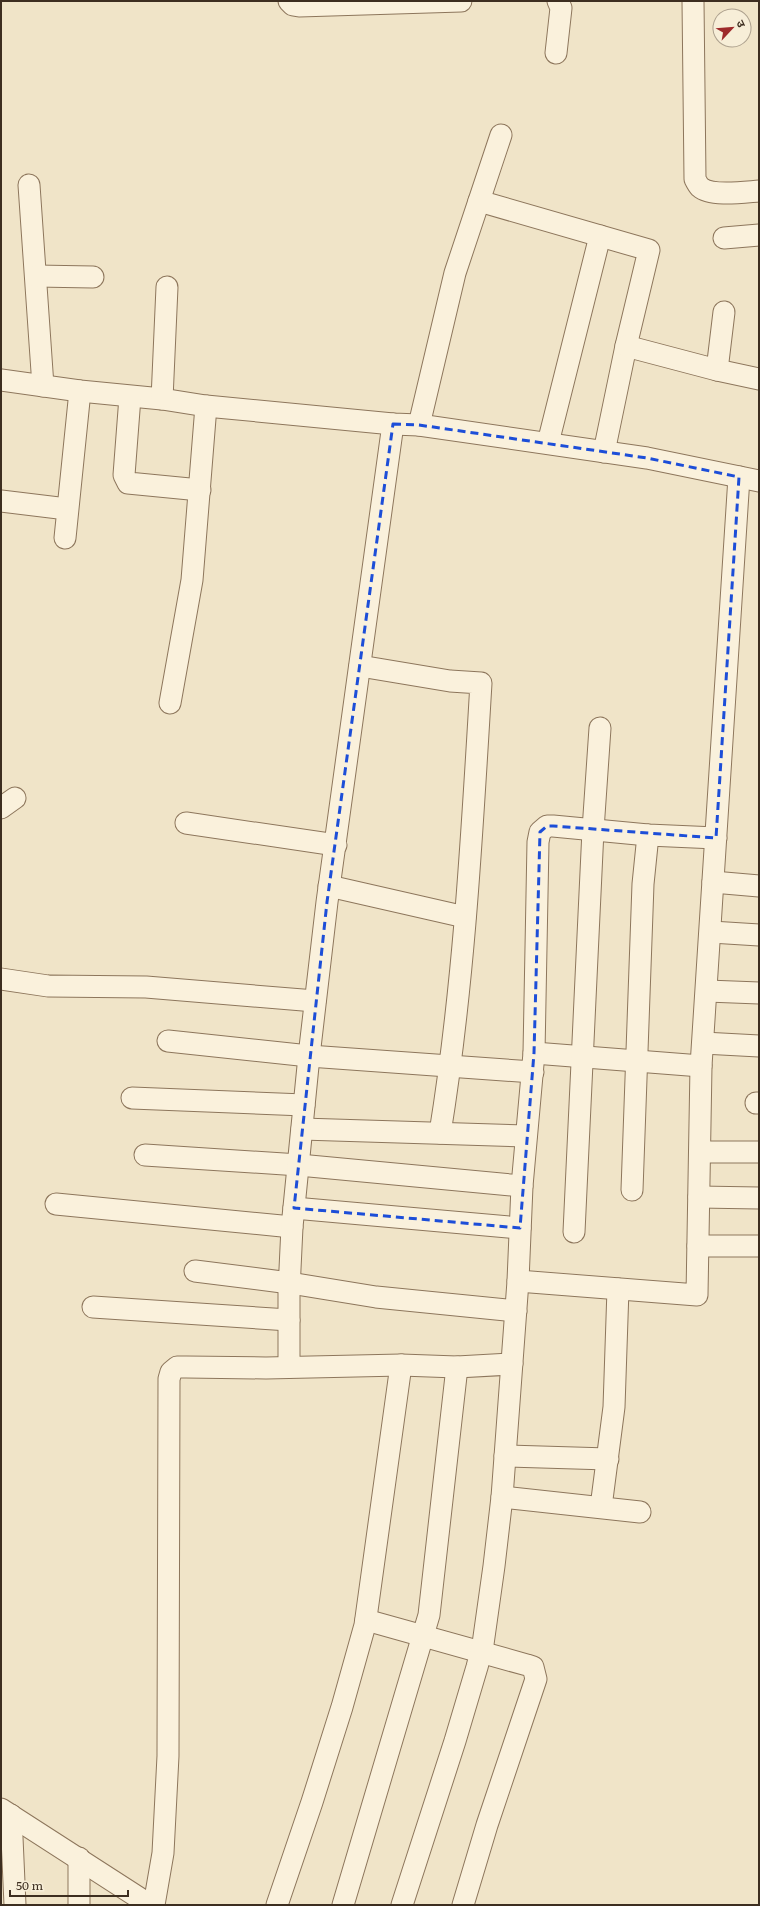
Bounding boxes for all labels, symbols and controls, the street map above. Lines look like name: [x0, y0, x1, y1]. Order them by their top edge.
north arrow: [712, 8, 752, 48]
text: उ: [733, 17, 751, 30]
scale bar: [10, 1872, 128, 1898]
text: 50 m: [16, 1876, 43, 1894]

